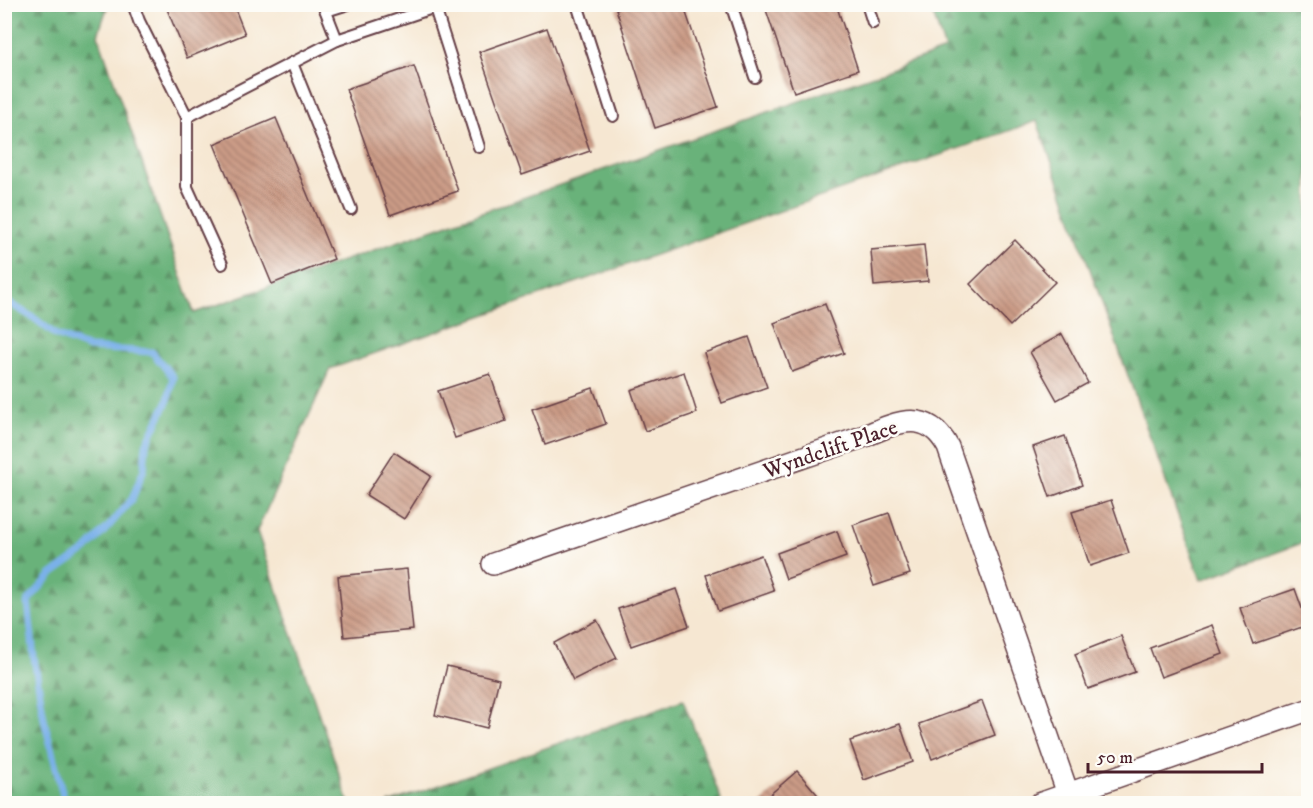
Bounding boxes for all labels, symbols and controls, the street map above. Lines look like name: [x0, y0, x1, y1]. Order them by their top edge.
street label: Wyndclift Place: [759, 414, 901, 485]
scale bar: [1088, 736, 1262, 774]
text: 50 m: [1097, 747, 1133, 769]

